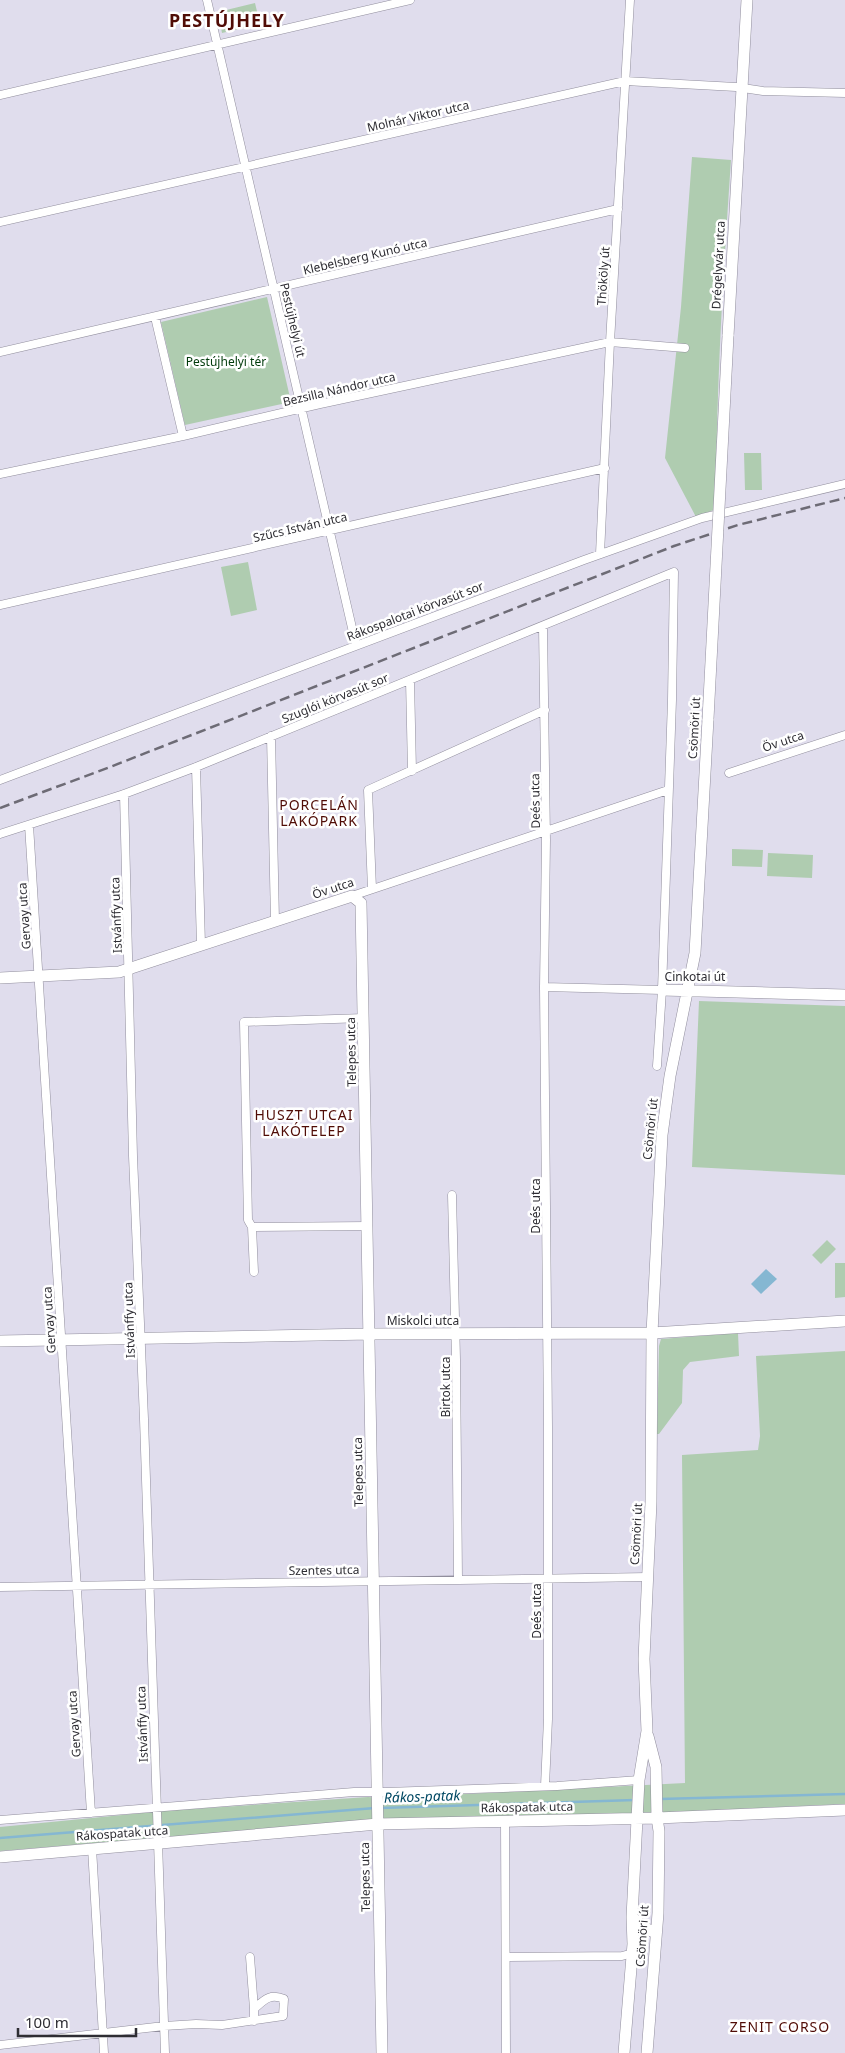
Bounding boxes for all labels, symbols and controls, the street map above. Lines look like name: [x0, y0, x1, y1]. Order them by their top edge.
district label: PESTÚJHELY: [169, 8, 285, 32]
street label: Molnár Viktor utca: [365, 96, 471, 136]
street label: Drégelyvár utca: [707, 220, 729, 310]
street label: Klebelsberg Kunó utca: [301, 233, 429, 279]
street label: Thököly út: [592, 245, 614, 306]
street label: Pestújhelyi út: [276, 281, 310, 360]
park label: Pestújhelyi tér: [186, 353, 266, 370]
street label: Bezsilla Nándor utca: [281, 368, 397, 410]
street label: Szűcs István utca: [251, 508, 349, 546]
street label: Rákospalotai körvasút sor: [344, 577, 486, 645]
street label: Szuglói körvasút sor: [279, 669, 391, 727]
street label: Csömöri út: [684, 696, 704, 759]
street label: Öv utca: [760, 726, 806, 756]
street label: Deés utca: [526, 773, 544, 829]
district label: PORCELÁN LAKÓPARK: [279, 795, 359, 830]
street label: Öv utca: [310, 873, 356, 903]
street label: Istvánffy utca: [106, 877, 126, 953]
street label: Gervay utca: [13, 882, 35, 950]
street label: Cinkotai út: [665, 968, 726, 985]
street label: Telepes utca: [342, 1017, 360, 1087]
street label: Csömöri út: [638, 1097, 662, 1161]
district label: HUSZT UTCAI LAKÓTELEP: [254, 1105, 354, 1140]
street label: Deés utca: [527, 1178, 544, 1234]
street label: Istvánffy utca: [119, 1282, 139, 1358]
street label: Gervay utca: [38, 1286, 60, 1354]
street label: Miskolci utca: [387, 1312, 459, 1329]
street label: Birtok utca: [437, 1356, 454, 1418]
street label: Telepes utca: [349, 1437, 367, 1507]
street label: Csömöri út: [626, 1502, 646, 1565]
street label: Szentes utca: [289, 1561, 359, 1579]
street label: Deés utca: [528, 1583, 545, 1639]
street label: Istvánffy utca: [132, 1686, 152, 1762]
street label: Gervay utca: [63, 1690, 85, 1758]
water label: Rákos-patak: [383, 1785, 462, 1807]
street label: Rákospatak utca: [481, 1798, 573, 1816]
street label: Rákospatak utca: [75, 1821, 169, 1845]
street label: Telepes utca: [356, 1842, 374, 1912]
street label: Csömöri út: [631, 1904, 653, 1968]
scale bar: [18, 2006, 135, 2038]
text: 100 m: [25, 2012, 69, 2032]
district label: ZENIT CORSO: [730, 2017, 830, 2036]

